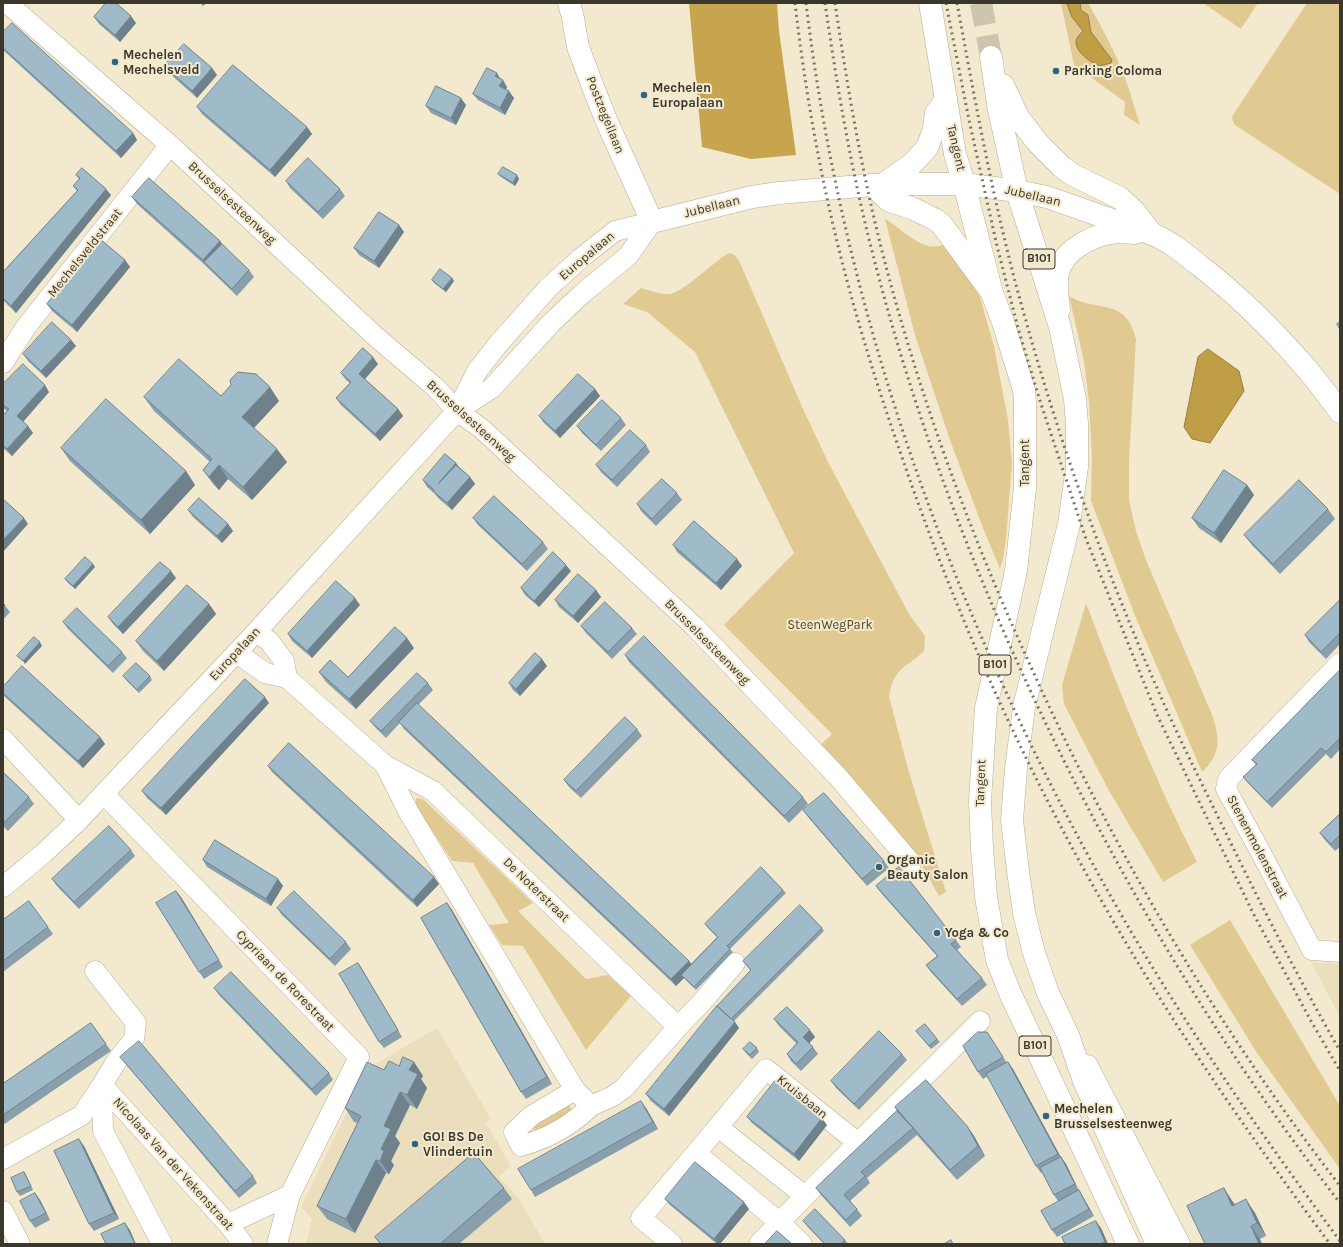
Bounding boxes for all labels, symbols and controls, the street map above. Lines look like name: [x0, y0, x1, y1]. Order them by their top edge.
place label: Mechelen Mechelsveld: [123, 47, 200, 78]
marker: Mechelen Mechelsveld: [110, 57, 120, 67]
place label: Parking Coloma: [1064, 63, 1162, 79]
marker: Parking Coloma: [1051, 66, 1061, 76]
street label: Postzegellaan: [582, 74, 628, 156]
place label: Mechelen Europalaan: [652, 80, 723, 111]
marker: Mechelen Europalaan: [639, 90, 649, 100]
street label: Tangent: [943, 123, 969, 173]
street label: Brusselsesteenweg: [185, 158, 279, 248]
street label: Jubellaan: [1004, 182, 1062, 210]
street label: Jubellaan: [682, 193, 742, 221]
street label: Mechelsveldstraat: [44, 206, 126, 300]
street label: Europalaan: [556, 228, 618, 284]
road number: B101: [1023, 249, 1055, 269]
street label: Brusselsesteenweg: [423, 377, 519, 465]
street label: Tangent: [1017, 439, 1033, 487]
street label: Brusselsesteenweg: [661, 596, 753, 688]
park label: SteenWegPark: [787, 617, 873, 633]
street label: Europalaan: [206, 624, 264, 684]
road number: B101: [979, 655, 1011, 675]
street label: Tangent: [972, 759, 990, 807]
street label: Stenenmolenstraat: [1223, 793, 1291, 901]
place label: Organic Beauty Salon: [887, 852, 968, 883]
street label: De Noterstraat: [500, 854, 572, 926]
marker: Organic Beauty Salon: [874, 862, 884, 872]
place label: Yoga & Co: [945, 925, 1009, 941]
street label: Cypriaan de Rorestraat: [233, 927, 337, 1035]
marker: Yoga & Co: [932, 928, 942, 938]
road number: B101: [1019, 1036, 1051, 1056]
street label: Kruisbaan: [773, 1072, 831, 1122]
street label: Nicolaas Van der Vekenstraat: [109, 1095, 237, 1233]
place label: Mechelen Brusselsesteenweg: [1054, 1101, 1172, 1132]
marker: Mechelen Brusselsesteenweg: [1041, 1111, 1051, 1121]
place label: GO! BS De Vlindertuin: [423, 1129, 493, 1160]
marker: GO! BS De Vlindertuin: [410, 1139, 420, 1149]

